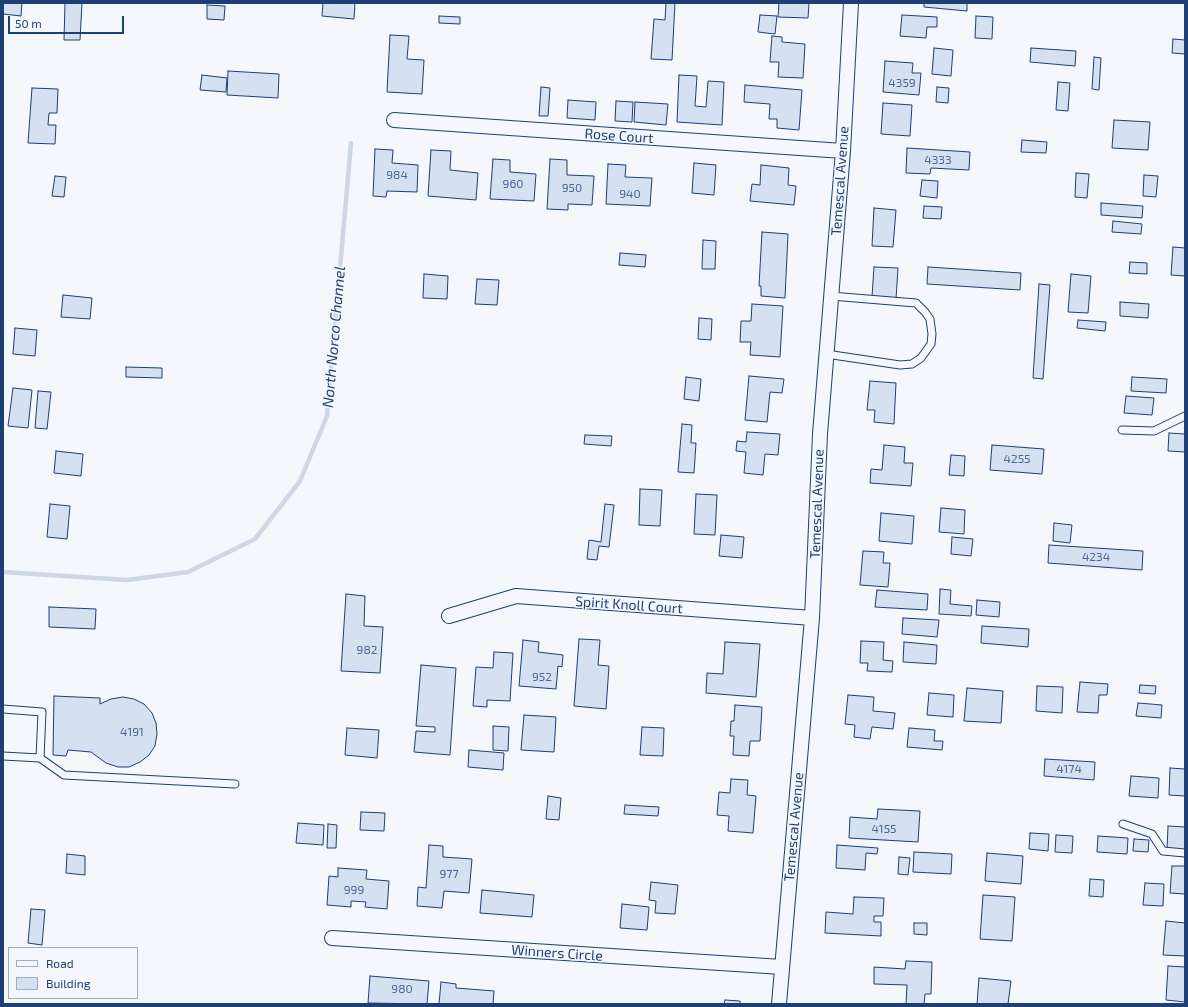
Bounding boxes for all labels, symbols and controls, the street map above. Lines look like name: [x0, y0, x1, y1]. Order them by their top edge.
scale bar: [10, 8, 126, 34]
text: 50 m: [15, 16, 42, 30]
house number: 4359: [888, 76, 916, 90]
street label: Rose Court: [584, 125, 654, 147]
street label: Temescal Avenue: [828, 126, 852, 236]
house number: 4333: [924, 153, 952, 167]
house number: 984: [386, 168, 408, 182]
house number: 960: [503, 177, 523, 191]
house number: 950: [562, 181, 582, 195]
house number: 940: [619, 187, 641, 201]
water label: North Norco Channel: [319, 265, 349, 409]
street label: Temescal Avenue: [807, 449, 827, 559]
house number: 4255: [1004, 452, 1030, 466]
house number: 4234: [1082, 550, 1110, 564]
street label: Spirit Knoll Court: [575, 593, 683, 617]
house number: 982: [357, 643, 377, 657]
house number: 952: [532, 670, 552, 684]
house number: 4191: [120, 725, 144, 739]
house number: 4174: [1056, 762, 1082, 776]
street label: Temescal Avenue: [781, 772, 807, 882]
house number: 4155: [871, 822, 897, 836]
house number: 977: [439, 867, 459, 881]
house number: 999: [344, 883, 364, 897]
street label: Winners Circle: [511, 941, 603, 965]
legend: [8, 947, 138, 999]
text: Road: [46, 956, 74, 970]
text: Building: [46, 976, 90, 990]
house number: 980: [391, 982, 413, 996]

